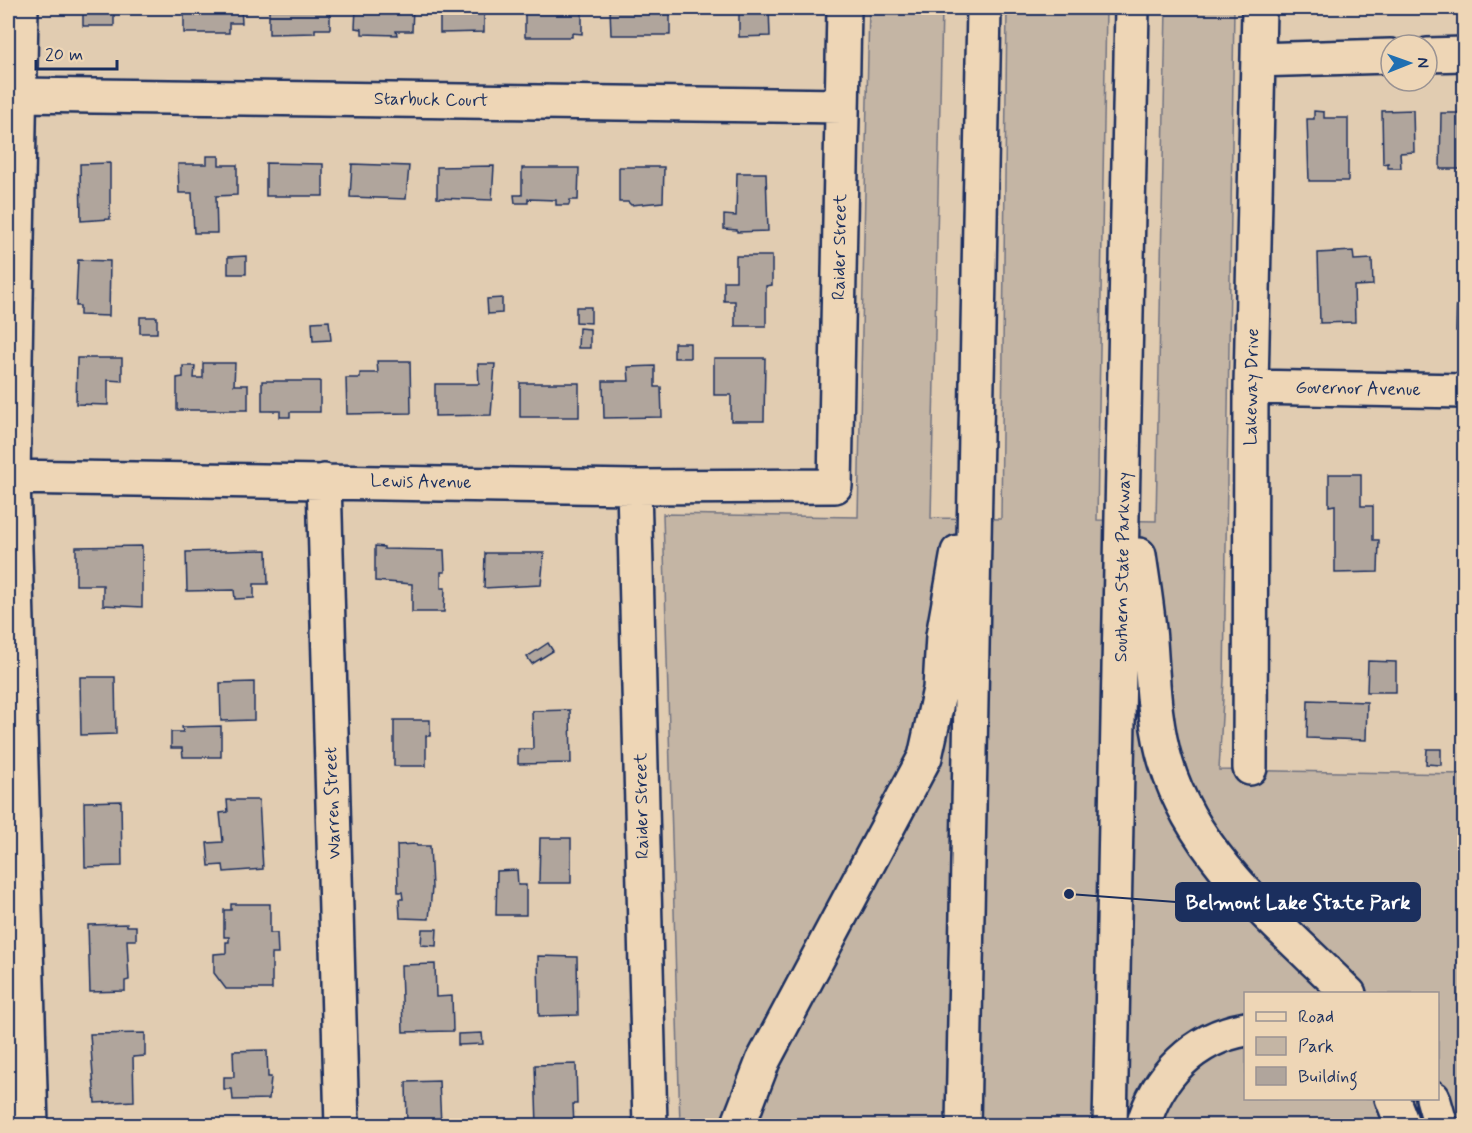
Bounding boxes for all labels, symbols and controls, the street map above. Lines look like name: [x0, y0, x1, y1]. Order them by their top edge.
scale bar: [36, 33, 117, 71]
north arrow: [1379, 33, 1439, 93]
text: 20 m: [45, 43, 83, 67]
text: N: [1412, 57, 1433, 68]
street label: Starbuck Court: [374, 87, 488, 113]
street label: Raider Street: [827, 193, 853, 300]
street label: Lakeway Drive: [1239, 328, 1265, 446]
street label: Governor Avenue: [1295, 376, 1421, 402]
street label: Lewis Avenue: [370, 469, 472, 495]
street label: Southern State Parkway: [1109, 472, 1137, 662]
street label: Warren Street: [319, 746, 347, 860]
street label: Raider Street: [629, 752, 655, 859]
callout: Belmont Lake State Park: [1176, 883, 1420, 921]
text: Belmont Lake State Park: [1186, 890, 1410, 917]
legend: [1244, 992, 1439, 1100]
text: Road: [1298, 1005, 1334, 1029]
text: Park: [1298, 1035, 1334, 1059]
text: Building: [1298, 1065, 1358, 1091]

